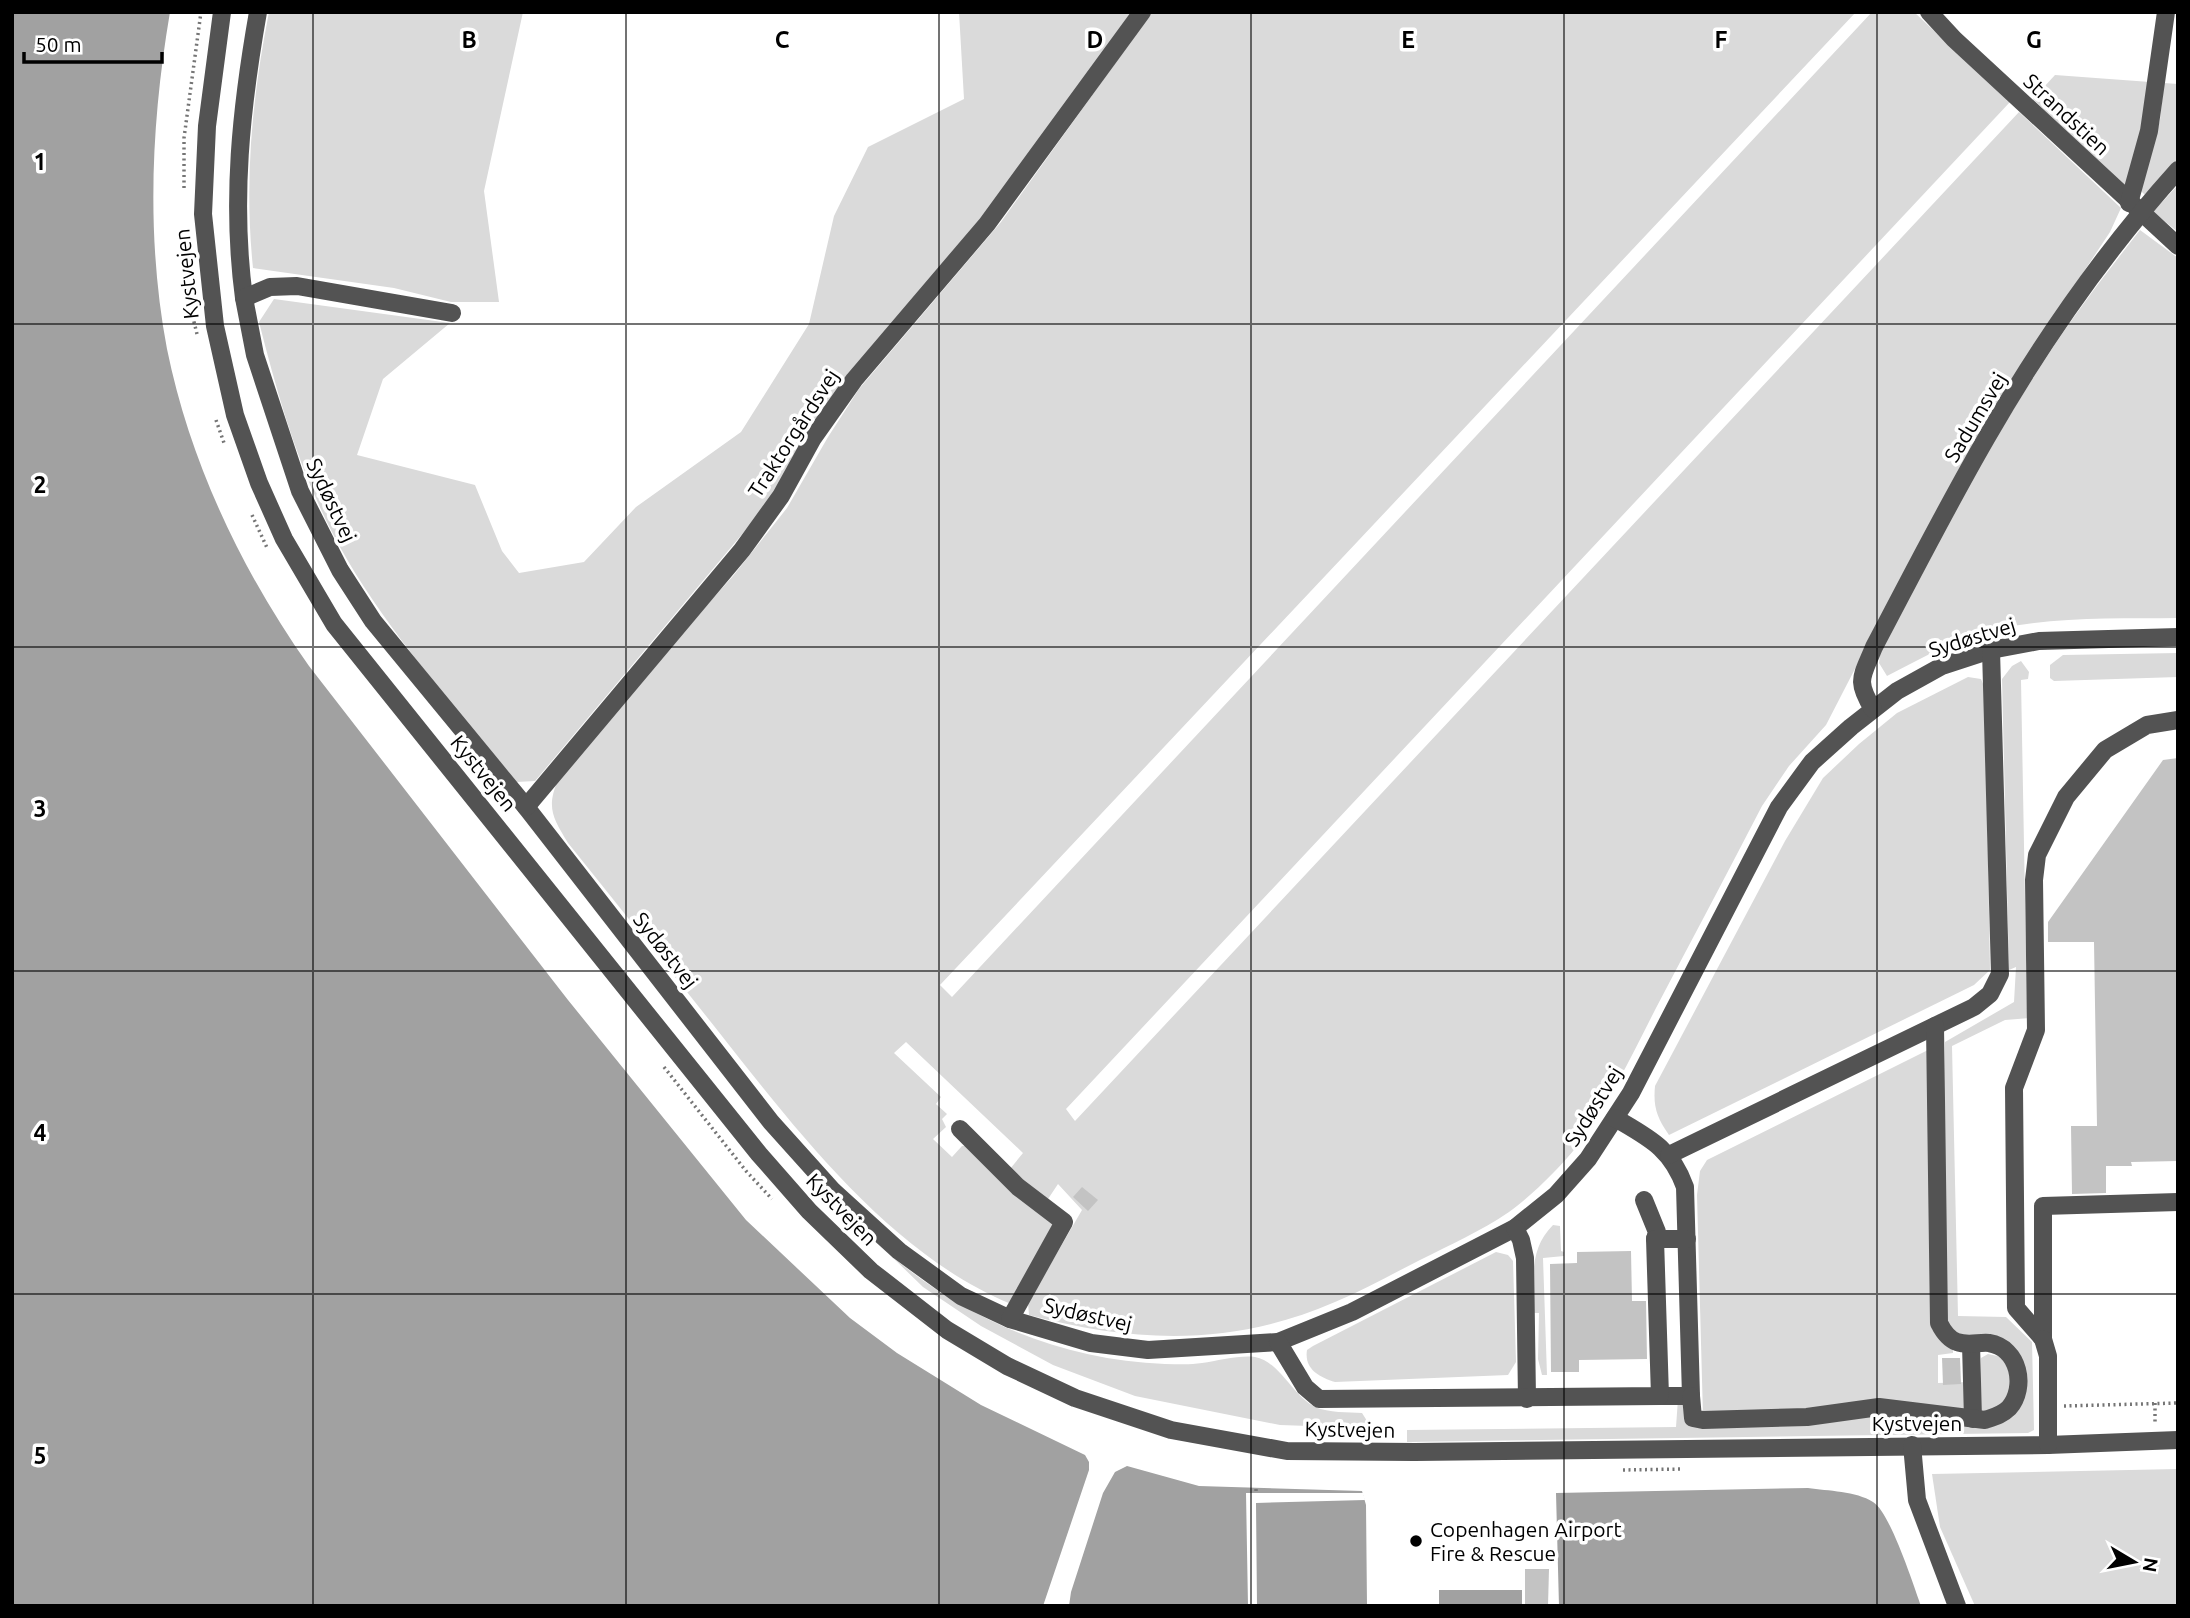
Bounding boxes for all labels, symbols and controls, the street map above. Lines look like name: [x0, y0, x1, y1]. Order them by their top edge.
scale bar: [24, 21, 163, 65]
text: B: [461, 27, 477, 52]
text: C: [775, 27, 790, 52]
text: D: [1087, 27, 1103, 52]
text: E: [1401, 27, 1415, 52]
text: F: [1715, 27, 1728, 52]
text: G: [2026, 27, 2042, 52]
text: 50 m: [35, 32, 82, 56]
street label: Strandstien: [2019, 68, 2115, 160]
text: 1: [34, 149, 46, 174]
street label: Kystvejen: [169, 228, 203, 320]
street label: Traktorgårdsvej: [743, 364, 843, 502]
street label: Sadumsvej: [1939, 368, 2011, 466]
street label: Sydøstvej: [302, 454, 362, 546]
text: 2: [34, 472, 46, 497]
street label: Sydøstvej: [1926, 612, 2018, 662]
street label: Kystvejen: [446, 730, 522, 816]
text: 3: [34, 796, 46, 821]
street label: Sydøstvej: [629, 907, 703, 993]
street label: Sydøstvej: [1559, 1062, 1627, 1150]
text: 4: [34, 1120, 47, 1145]
street label: Kystvejen: [802, 1168, 882, 1250]
street label: Sydøstvej: [1042, 1292, 1134, 1336]
street label: Kystvejen: [1872, 1411, 1962, 1435]
street label: Kystvejen: [1304, 1416, 1396, 1442]
text: 5: [34, 1443, 46, 1468]
place label: Copenhagen Airport Fire & Rescue: [1430, 1517, 1622, 1565]
north arrow: [2099, 1527, 2169, 1597]
marker: Copenhagen Airport Fire & Rescue: [1408, 1533, 1424, 1549]
text: N: [2139, 1556, 2163, 1574]

